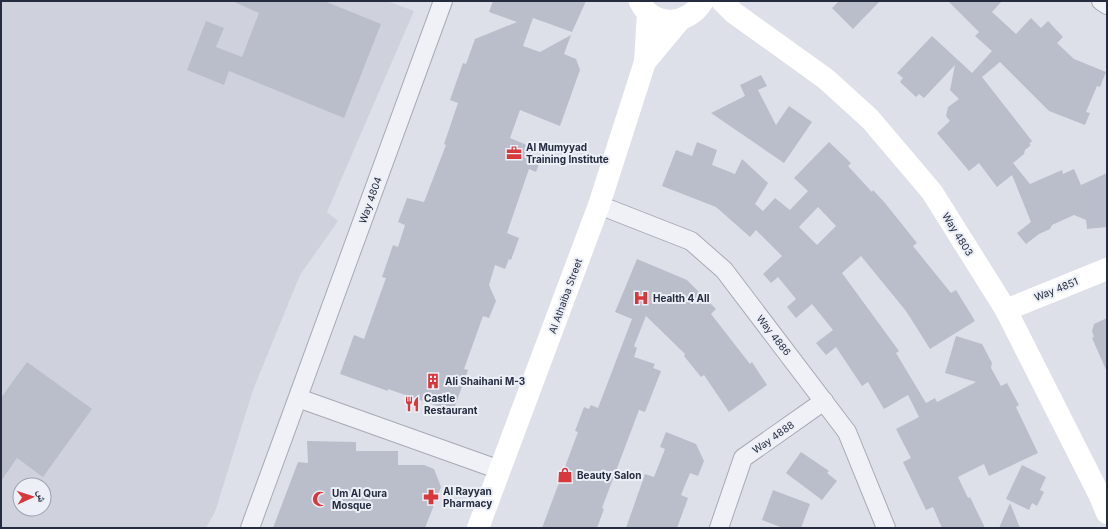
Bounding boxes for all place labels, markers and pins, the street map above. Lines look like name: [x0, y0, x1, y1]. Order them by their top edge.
place label: Al Mumyyad Training Institute: [526, 141, 609, 166]
office icon: Al Mumyyad Training Institute: [505, 144, 523, 162]
hospital icon: Health 4 All: [632, 289, 650, 307]
place label: Health 4 All: [653, 292, 710, 304]
building icon: Ali Shaihani M-3: [424, 372, 442, 390]
place label: Ali Shaihani M-3: [445, 375, 525, 387]
place label: Castle Restaurant: [424, 392, 478, 416]
restaurant icon: Castle Restaurant: [403, 395, 421, 413]
shop icon: Beauty Salon: [556, 466, 574, 484]
place label: Beauty Salon: [577, 469, 641, 482]
place label: Al Rayyan Pharmacy: [443, 485, 492, 510]
place label: Um Al Qura Mosque: [332, 487, 387, 511]
pharmacy icon: Al Rayyan Pharmacy: [422, 488, 440, 506]
mosque icon: Um Al Qura Mosque: [311, 490, 329, 508]

